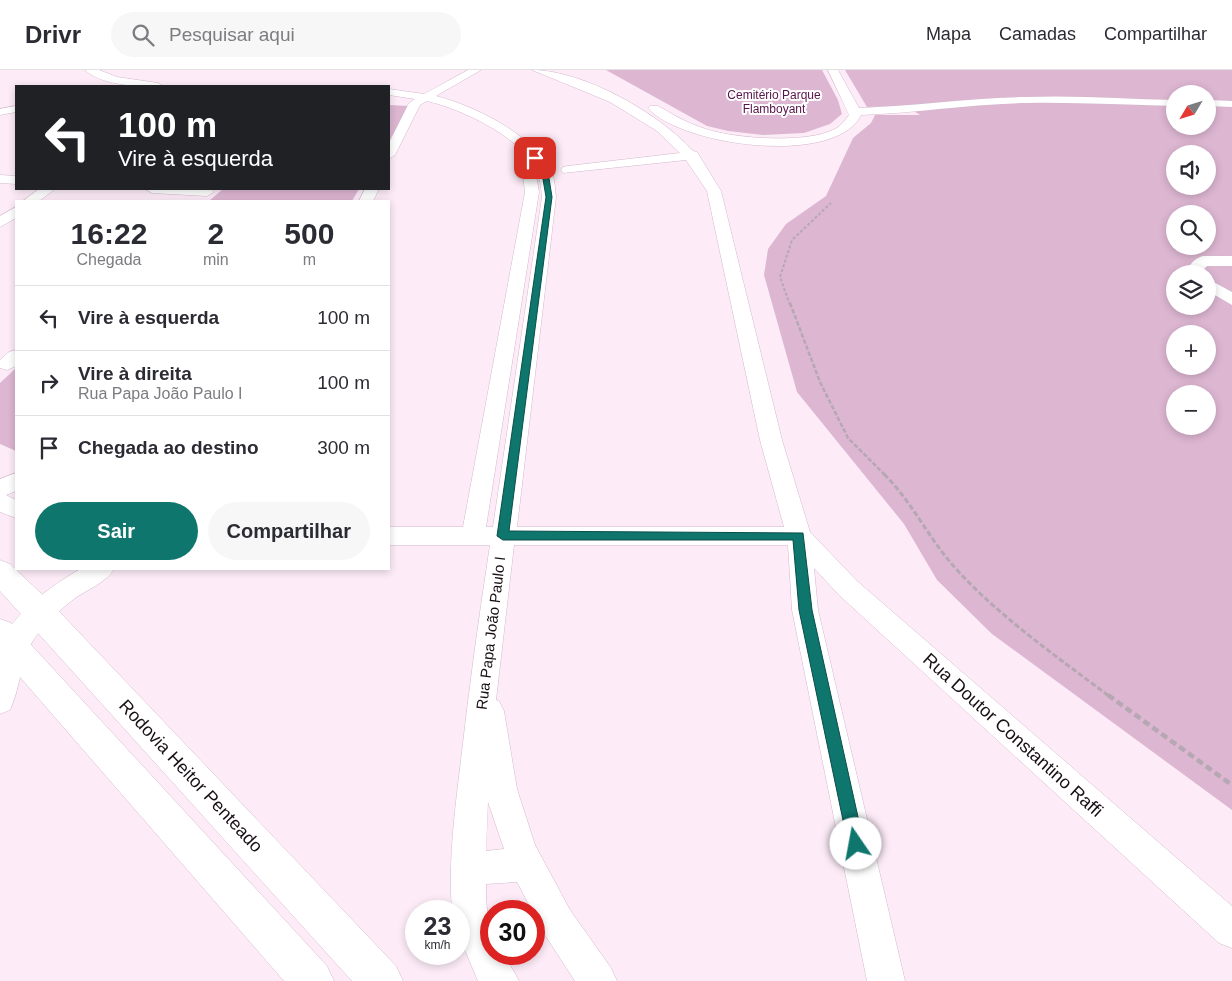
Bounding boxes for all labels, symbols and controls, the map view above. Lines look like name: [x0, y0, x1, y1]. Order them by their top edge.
search box: [111, 12, 461, 57]
text: Drivr: [25, 21, 81, 48]
icon: search: [129, 21, 157, 49]
text: Pesquisar aqui: [169, 24, 295, 45]
text: Mapa: [926, 24, 971, 44]
text: Camadas: [999, 24, 1076, 44]
text: Compartilhar: [1104, 24, 1207, 44]
north arrow: [1166, 85, 1216, 135]
map controls: [1166, 85, 1216, 435]
park label: Cemitério Parque Flamboyant: [727, 88, 821, 116]
icon: left: [35, 105, 100, 170]
text: 100 m: [118, 105, 217, 144]
pin: [514, 137, 556, 179]
icon: arrive: [521, 144, 549, 172]
button: sound: [1166, 145, 1216, 195]
text: Vire à esquerda: [118, 146, 273, 171]
button: search: [1166, 205, 1216, 255]
text: 16:22: [71, 217, 147, 250]
text: 2: [207, 217, 224, 250]
text: 500: [284, 217, 334, 250]
text: Chegada: [76, 251, 141, 268]
text: min: [203, 251, 229, 268]
text: m: [303, 251, 316, 268]
button: layers: [1166, 265, 1216, 315]
icon: left: [35, 304, 63, 332]
text: Vire à esquerda: [78, 307, 219, 328]
text: 100 m: [317, 307, 370, 328]
button: +: [1166, 325, 1216, 375]
text: Vire à direita: [78, 363, 192, 384]
icon: right: [35, 369, 63, 397]
text: 100 m: [317, 372, 370, 393]
text: Rua Papa João Paulo I: [78, 385, 243, 402]
button: −: [1166, 385, 1216, 435]
icon: arrive: [35, 434, 63, 462]
text: Chegada ao destino: [78, 437, 259, 458]
text: 300 m: [317, 437, 370, 458]
button: Sair: [35, 502, 198, 560]
button: Compartilhar: [208, 502, 370, 560]
street label: Rua Papa João Paulo I: [473, 555, 508, 711]
street label: Rua Doutor Constantino Raffi: [919, 649, 1107, 821]
street label: Rodovia Heitor Penteado: [115, 696, 267, 856]
position arrow: [829, 817, 881, 869]
speed limit sign: 30: [480, 900, 545, 965]
text: 23: [424, 912, 451, 940]
text: km/h: [424, 938, 451, 952]

